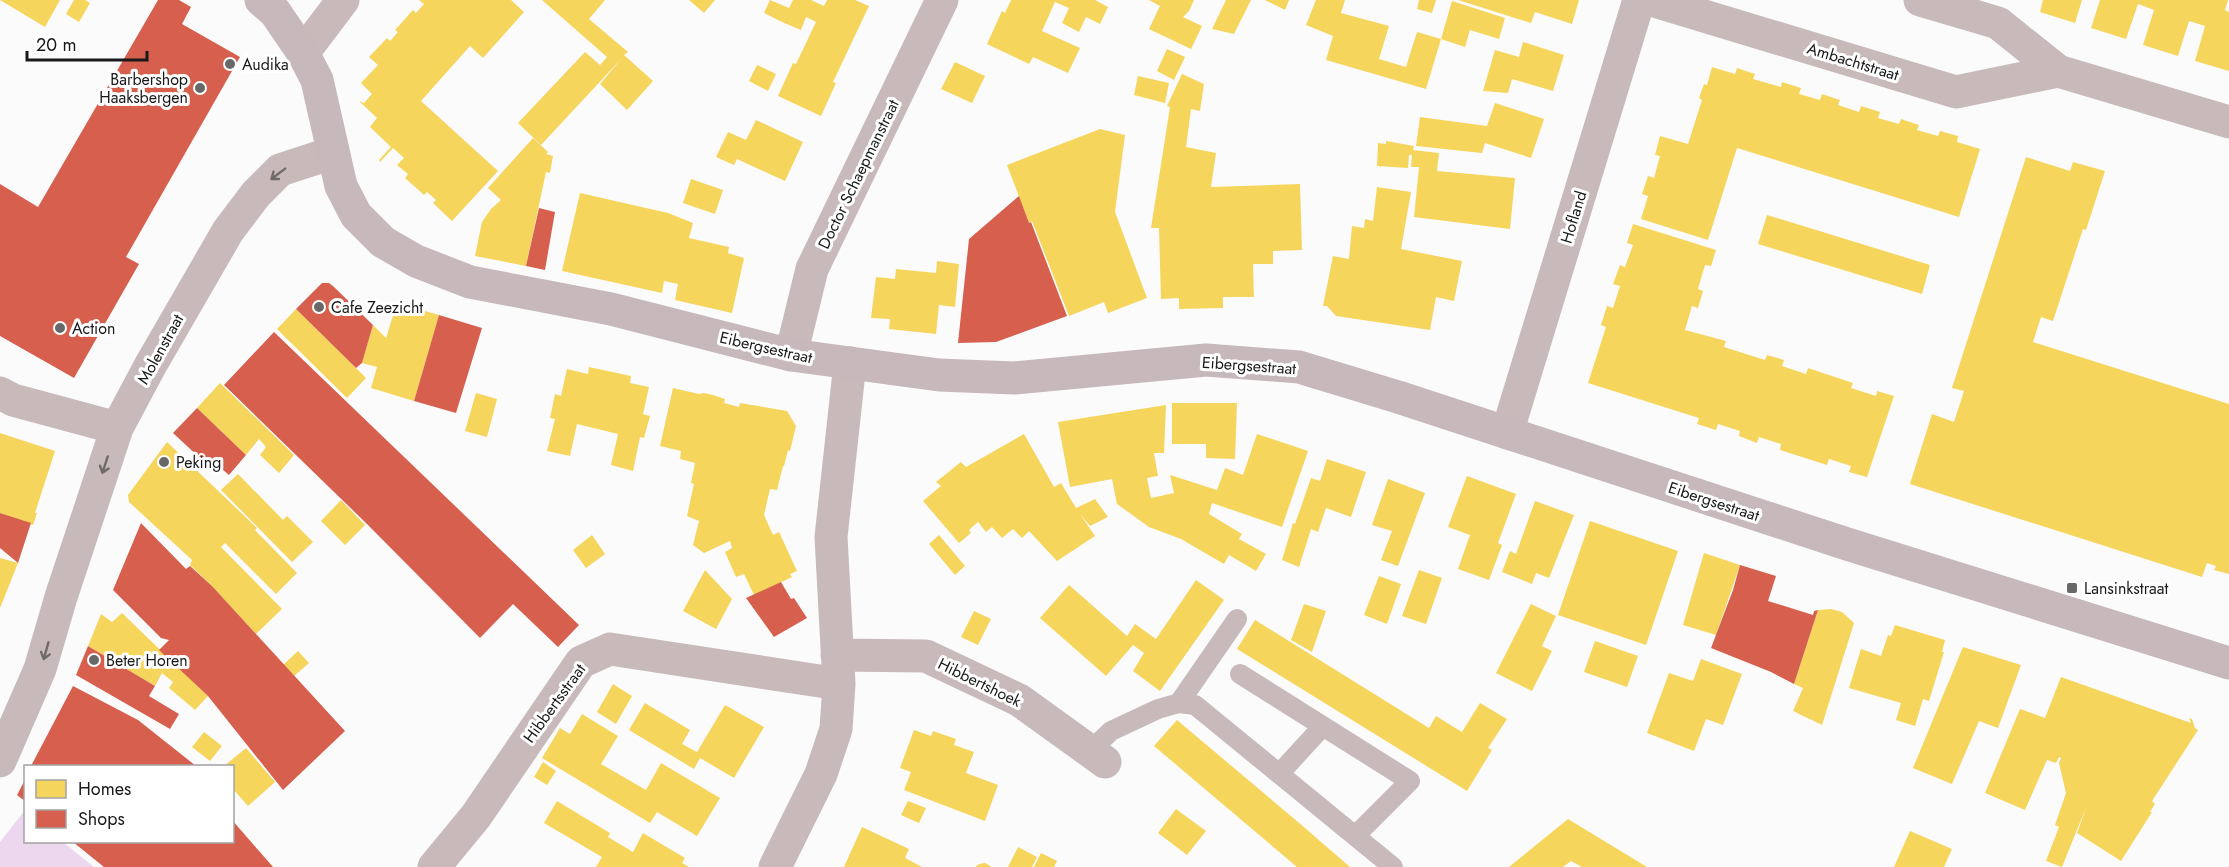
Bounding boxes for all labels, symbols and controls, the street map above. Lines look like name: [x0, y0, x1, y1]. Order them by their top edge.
scale bar: [27, 24, 147, 62]
text: 20 m: [36, 32, 76, 58]
street label: Ambachtstraat: [1804, 37, 1902, 86]
place label: Audika: [242, 53, 289, 76]
marker: Audika: [223, 57, 237, 71]
place label: Barbershop Haaksbergen: [99, 68, 188, 109]
marker: Barbershop Haaksbergen: [193, 81, 207, 95]
street label: Doctor Schaepmanstraat: [812, 96, 905, 253]
one-way arrow: [270, 167, 286, 180]
street label: Hofland: [1555, 188, 1592, 246]
place label: Cafe Zeezicht: [331, 296, 423, 319]
marker: Cafe Zeezicht: [312, 300, 326, 314]
street label: Molenstraat: [132, 310, 189, 389]
place label: Action: [72, 317, 115, 340]
marker: Action: [53, 321, 67, 335]
street label: Eibergsestraat: [717, 326, 815, 369]
street label: Eibergsestraat: [1201, 351, 1297, 380]
place label: Peking: [176, 451, 221, 474]
one-way arrow: [99, 455, 110, 474]
marker: Peking: [157, 455, 171, 469]
street label: Eibergsestraat: [1665, 476, 1762, 527]
place label: Lansinkstraat: [2084, 577, 2169, 600]
marker: Lansinkstraat: [2065, 581, 2079, 595]
one-way arrow: [40, 641, 51, 660]
place label: Beter Horen: [106, 649, 188, 672]
street label: Hibbertshoek: [934, 652, 1026, 713]
marker: Beter Horen: [87, 653, 101, 667]
street label: Hibbertsstraat: [518, 659, 591, 748]
legend: [24, 765, 234, 843]
text: Homes: [78, 776, 131, 802]
text: Shops: [78, 806, 125, 832]

